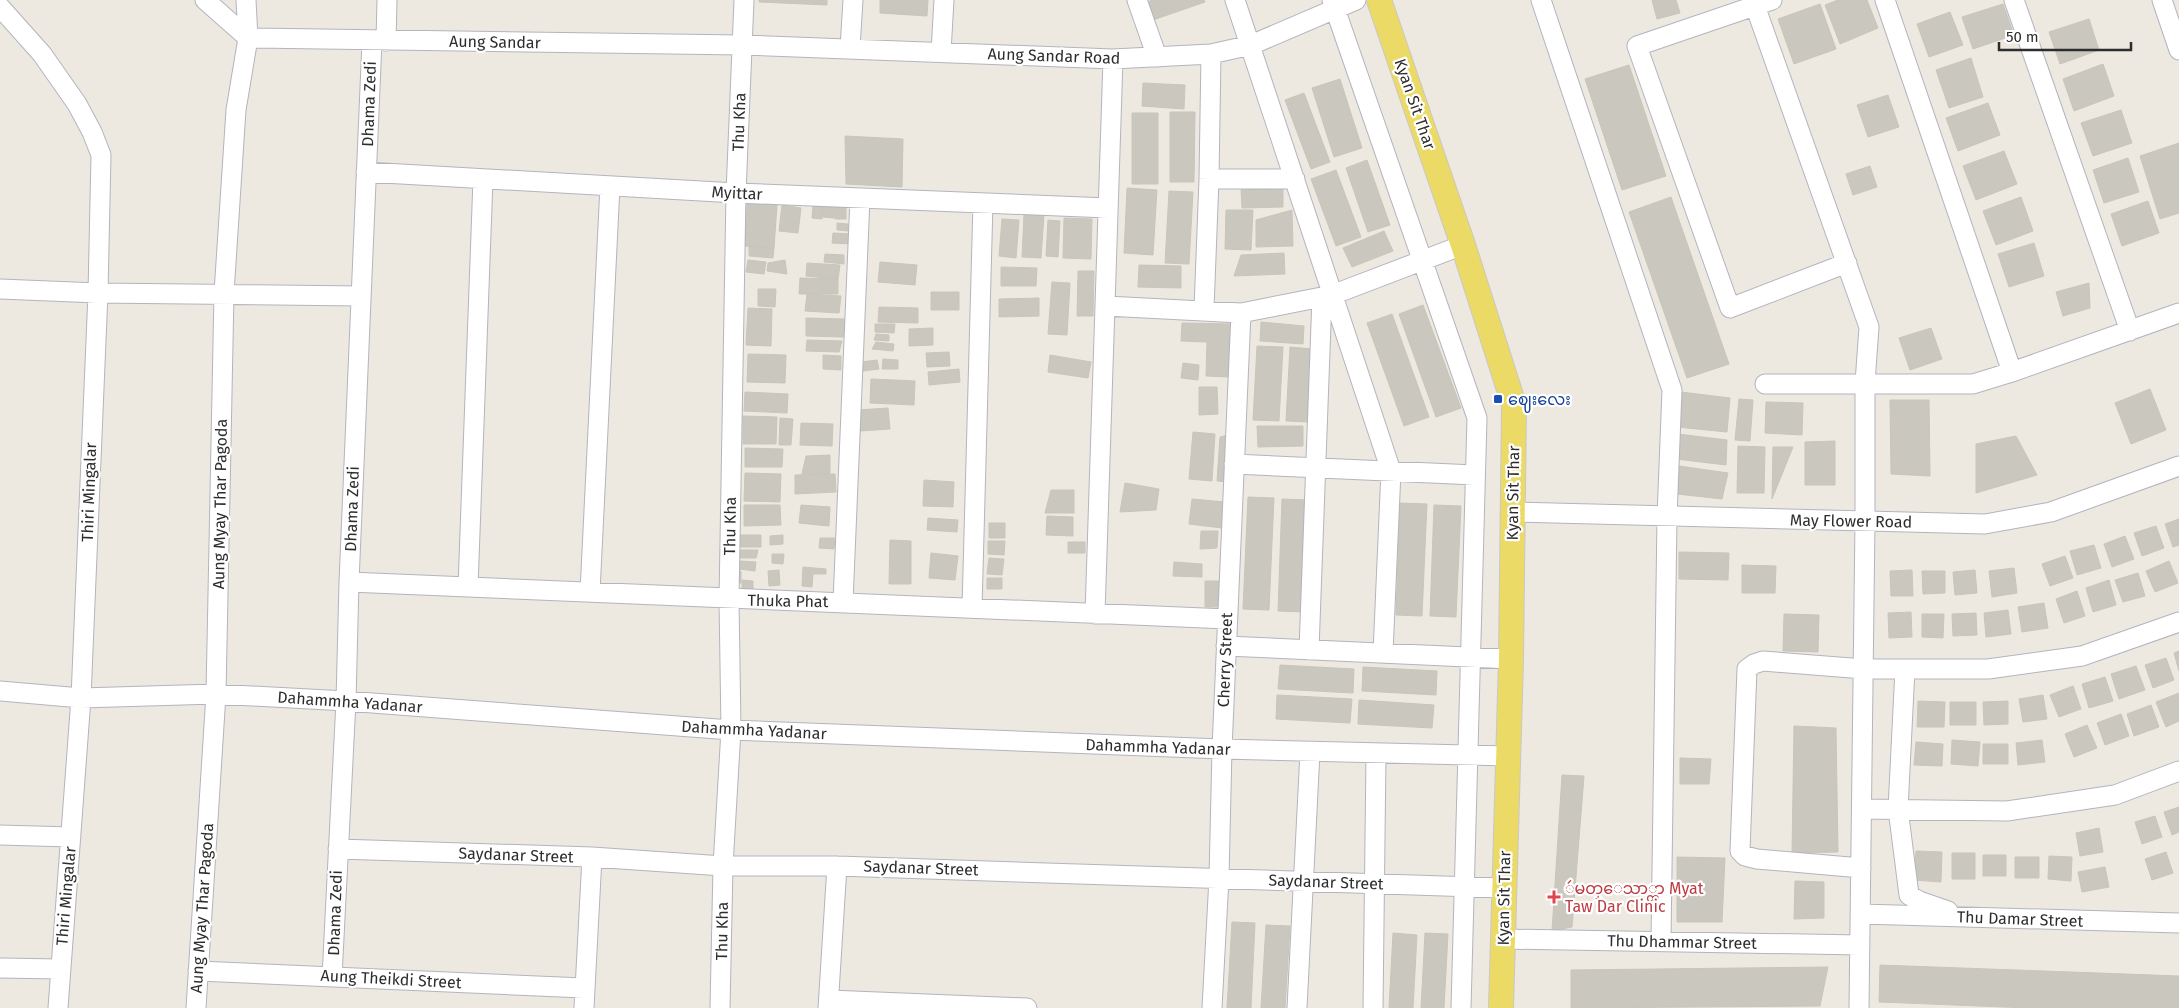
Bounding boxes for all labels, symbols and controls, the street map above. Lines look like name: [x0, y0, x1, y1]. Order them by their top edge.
scale bar: [1999, 20, 2132, 52]
text: 50 m: [2006, 28, 2039, 46]
street label: Aung Sandar: [449, 32, 542, 52]
street label: Aung Sandar Road: [987, 44, 1121, 68]
street label: Kyan Sit Thar: [1391, 56, 1440, 153]
street label: Dhama Zedi: [358, 61, 380, 147]
street label: Thu Kha: [728, 92, 750, 152]
street label: Myittar: [711, 182, 764, 204]
place label: ဈေးလေး: [1508, 390, 1571, 413]
marker: ဈေးလေး: [1492, 393, 1504, 405]
street label: Aung Myay Thar Pagoda: [209, 419, 231, 589]
street label: Thiri Mingalar: [78, 441, 100, 542]
street label: Kyan Sit Thar: [1503, 445, 1523, 541]
street label: Dhama Zedi: [341, 466, 363, 552]
street label: Thu Kha: [720, 496, 740, 556]
street label: May Flower Road: [1790, 510, 1912, 532]
street label: Thuka Phat: [747, 591, 829, 611]
street label: Cherry Street: [1214, 612, 1236, 708]
street label: Dahammha Yadanar: [277, 687, 424, 717]
street label: Dahammha Yadanar: [681, 717, 828, 743]
street label: Dahammha Yadanar: [1085, 735, 1232, 759]
street label: Aung Myay Thar Pagoda: [187, 822, 217, 994]
street label: Saydanar Street: [458, 843, 574, 867]
street label: Thiri Mingalar: [52, 845, 80, 946]
street label: Kyan Sit Thar: [1494, 850, 1514, 946]
street label: Saydanar Street: [863, 856, 979, 880]
street label: Dhama Zedi: [324, 870, 346, 956]
street label: Saydanar Street: [1268, 870, 1384, 894]
place label: ဴမတ္ေသာ္တာ Myat Taw Dar Clinic: [1565, 879, 1704, 916]
marker: ဴမတ္ေသာ္တာ Myat Taw Dar Clinic: [1547, 890, 1561, 904]
street label: Thu Kha: [712, 901, 732, 961]
street label: Thu Damar Street: [1957, 907, 2084, 931]
street label: Thu Dhammar Street: [1607, 931, 1757, 953]
street label: Aung Theikdi Street: [320, 966, 462, 992]

